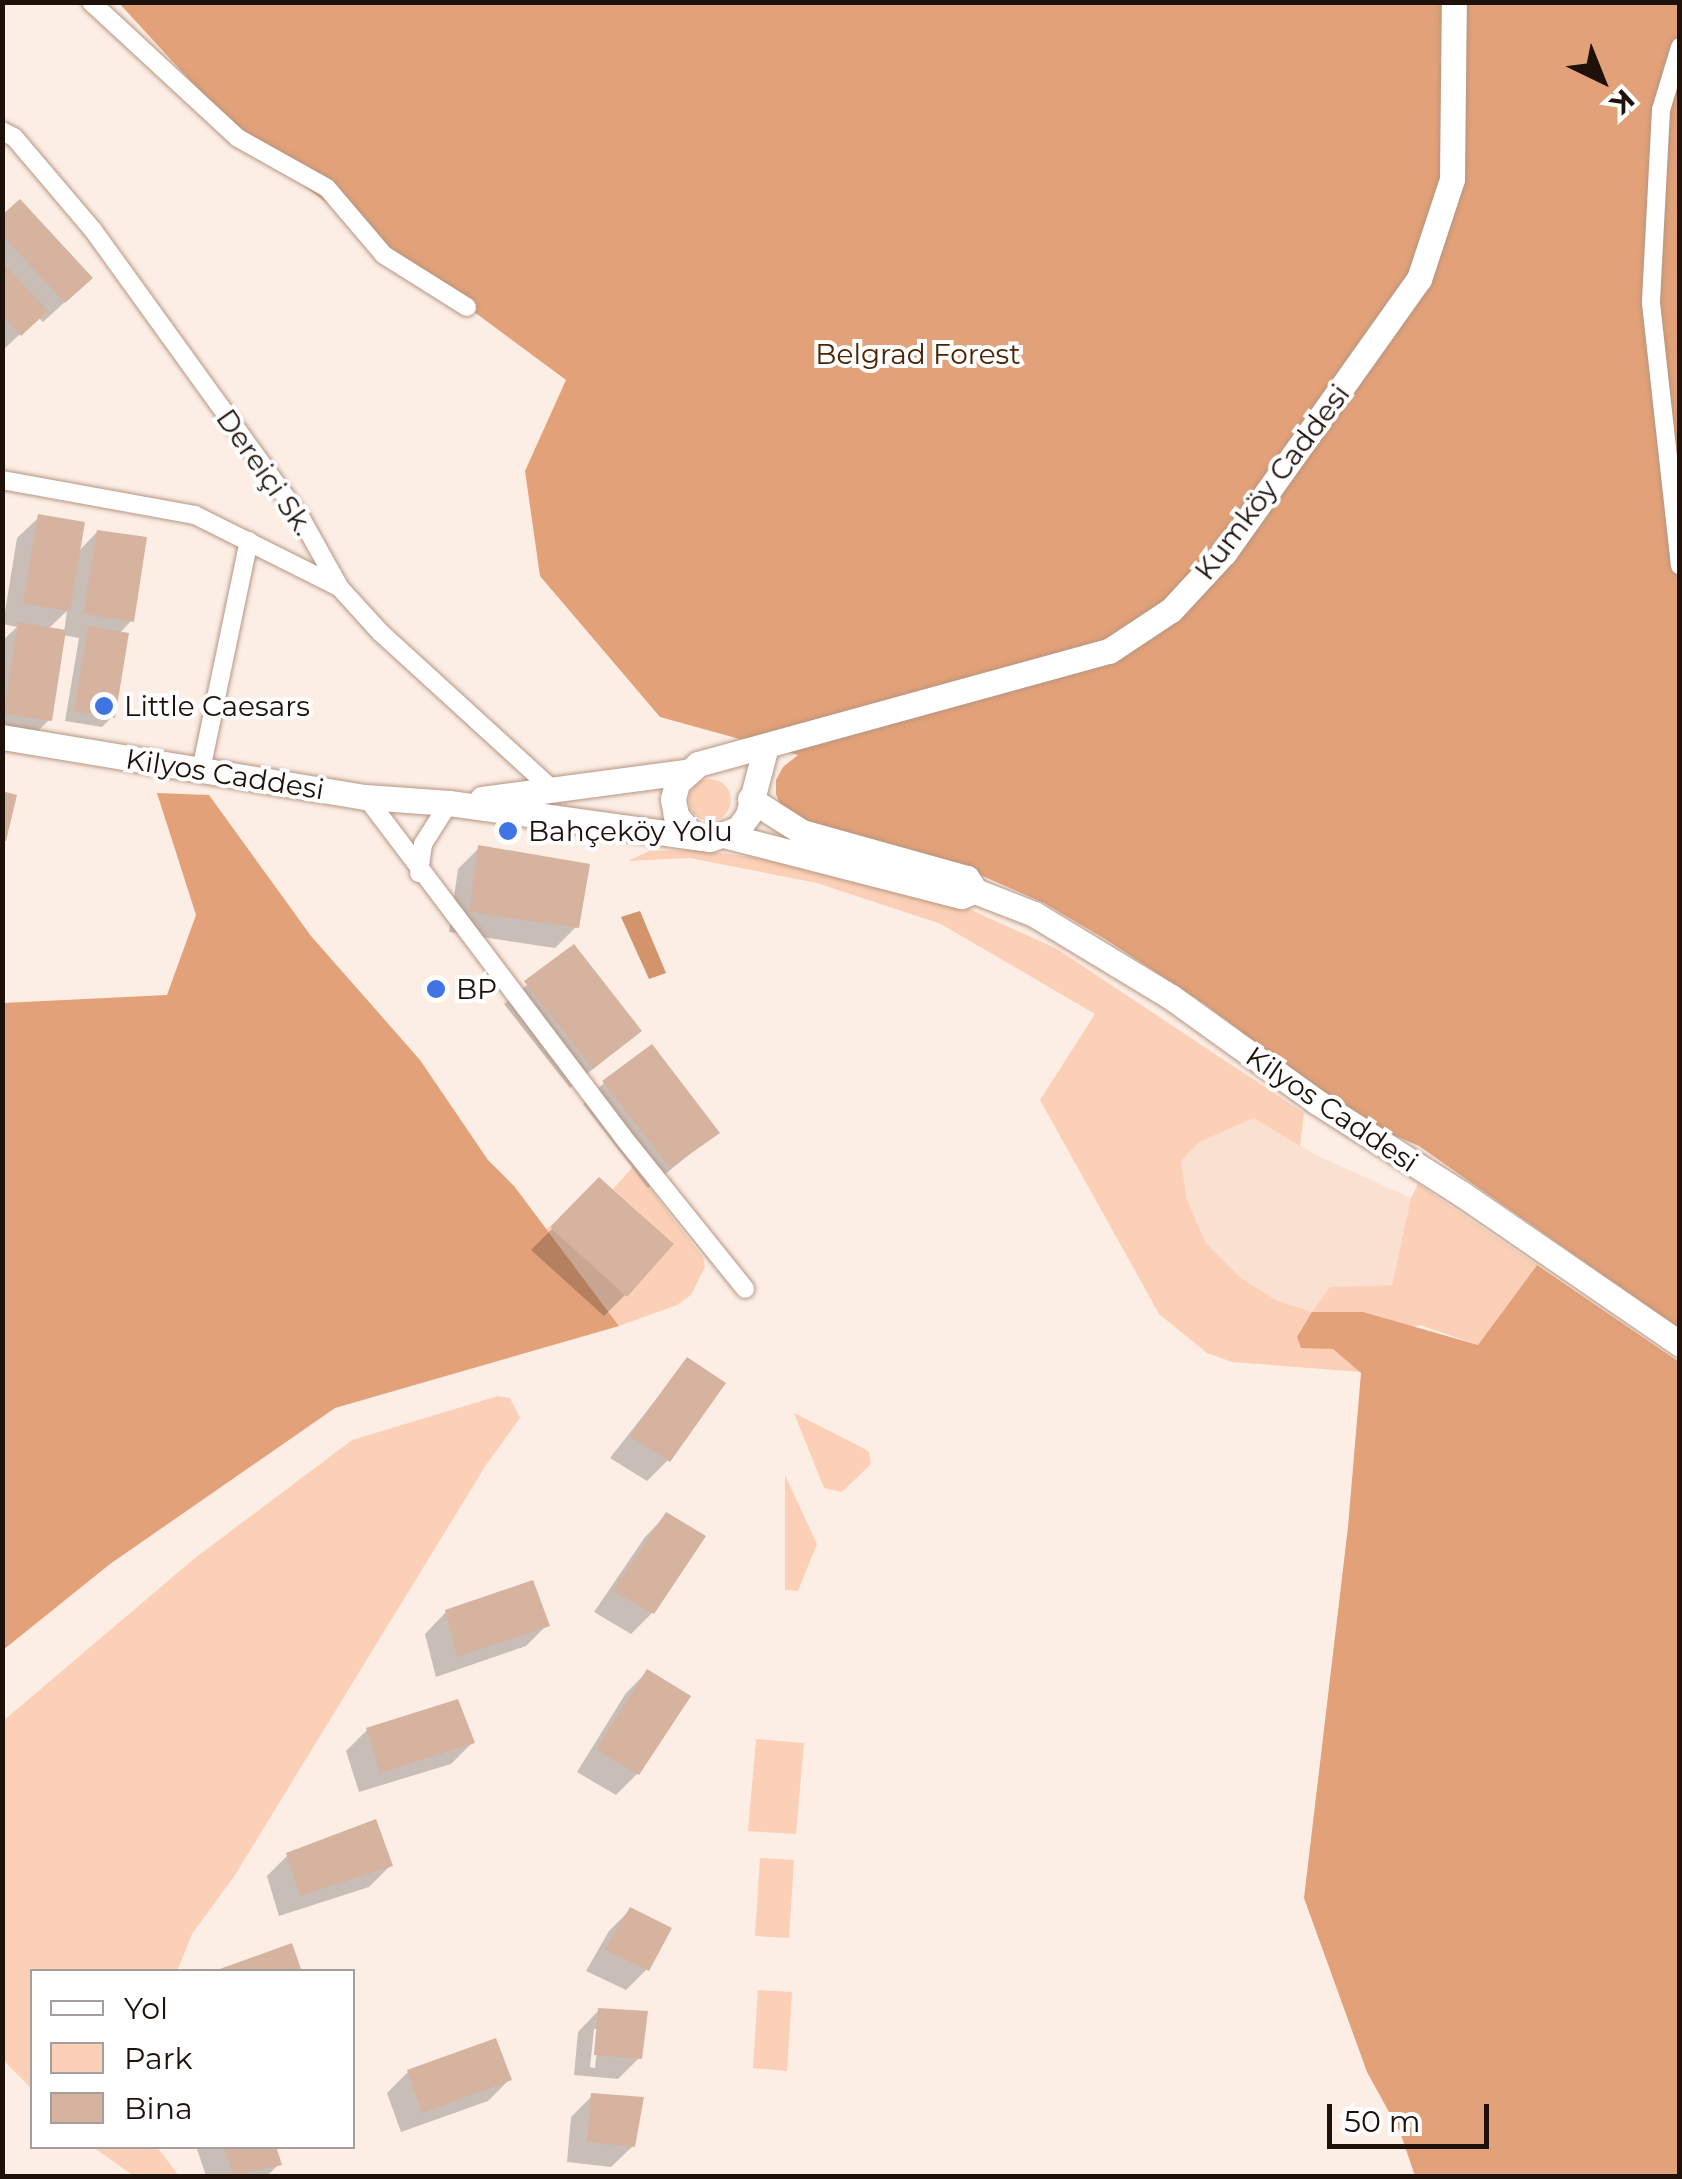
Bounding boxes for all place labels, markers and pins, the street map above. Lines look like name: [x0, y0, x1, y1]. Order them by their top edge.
place label: Little Caesars: [124, 689, 310, 723]
marker: Little Caesars: [93, 695, 115, 717]
place label: Bahçeköy Yolu: [528, 814, 733, 848]
marker: Bahçeköy Yolu: [497, 820, 519, 842]
place label: BP: [456, 972, 497, 1006]
marker: BP: [425, 978, 447, 1000]

